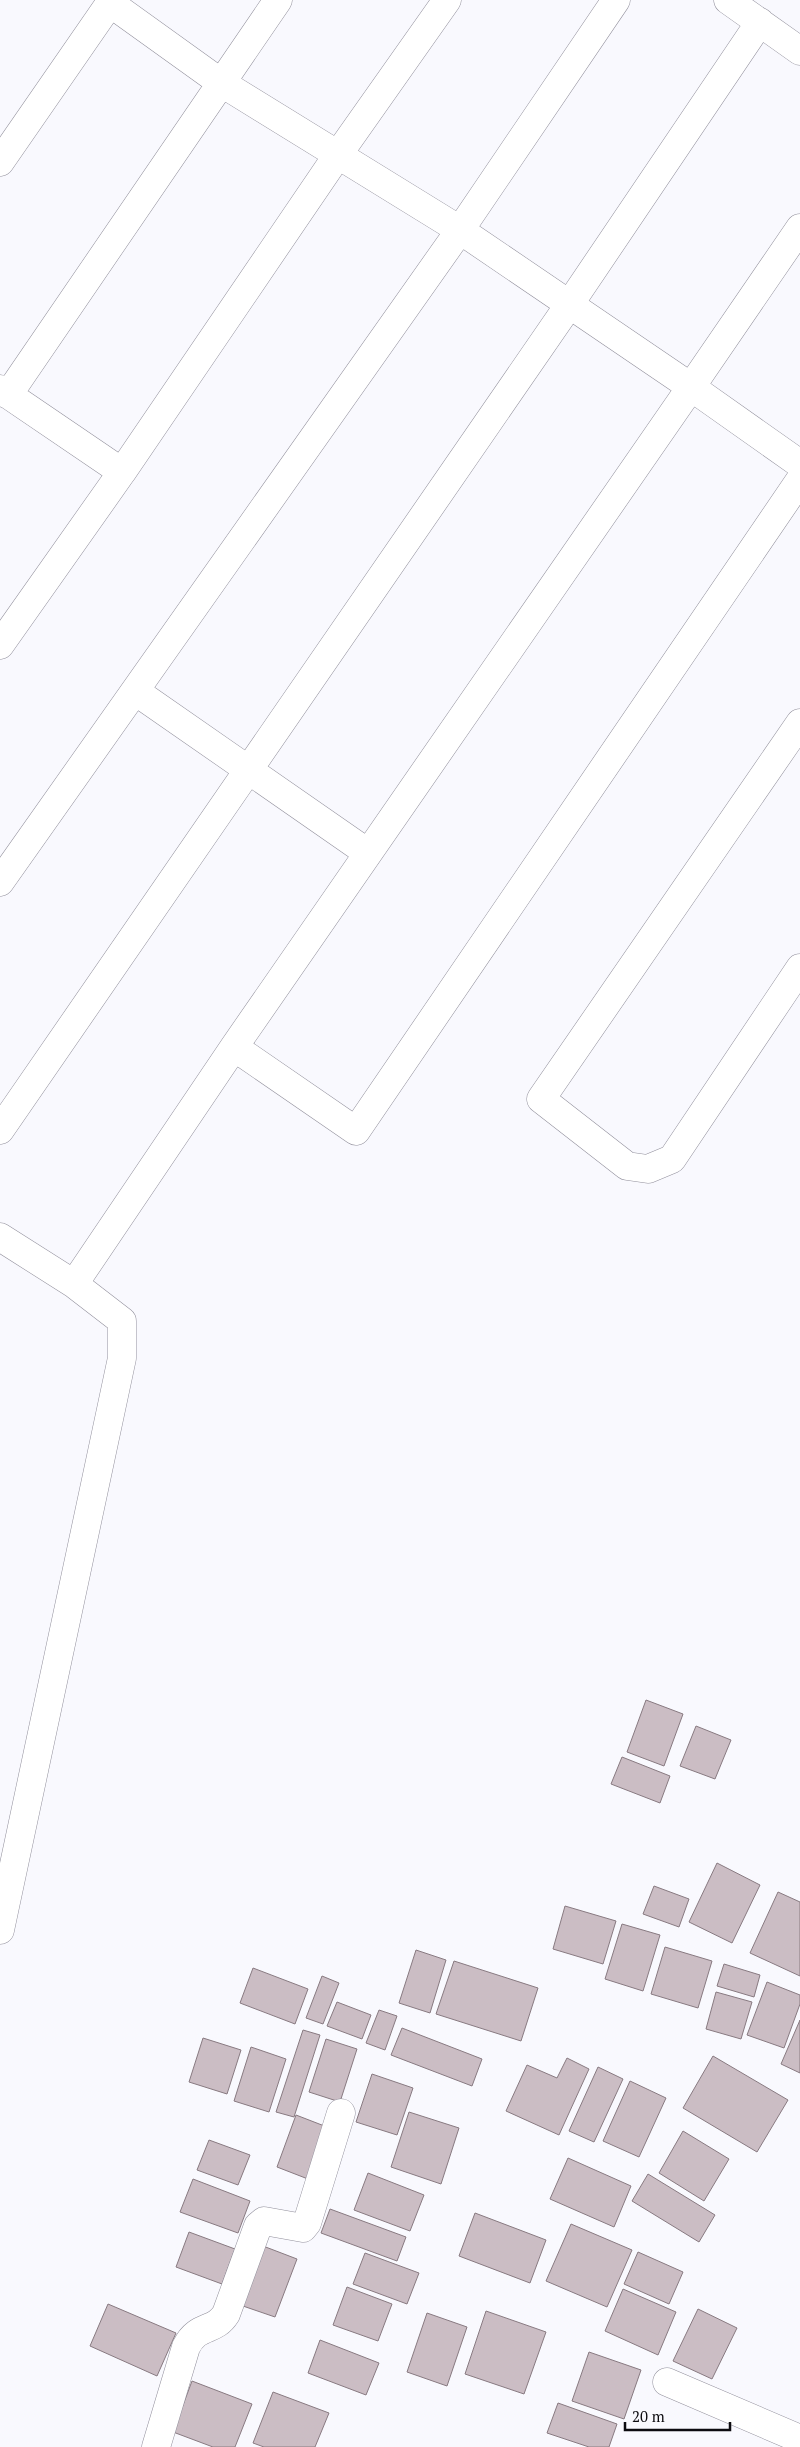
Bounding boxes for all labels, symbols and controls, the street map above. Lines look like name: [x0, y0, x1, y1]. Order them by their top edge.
scale bar: [625, 2400, 730, 2432]
text: 20 m: [632, 2406, 665, 2426]

